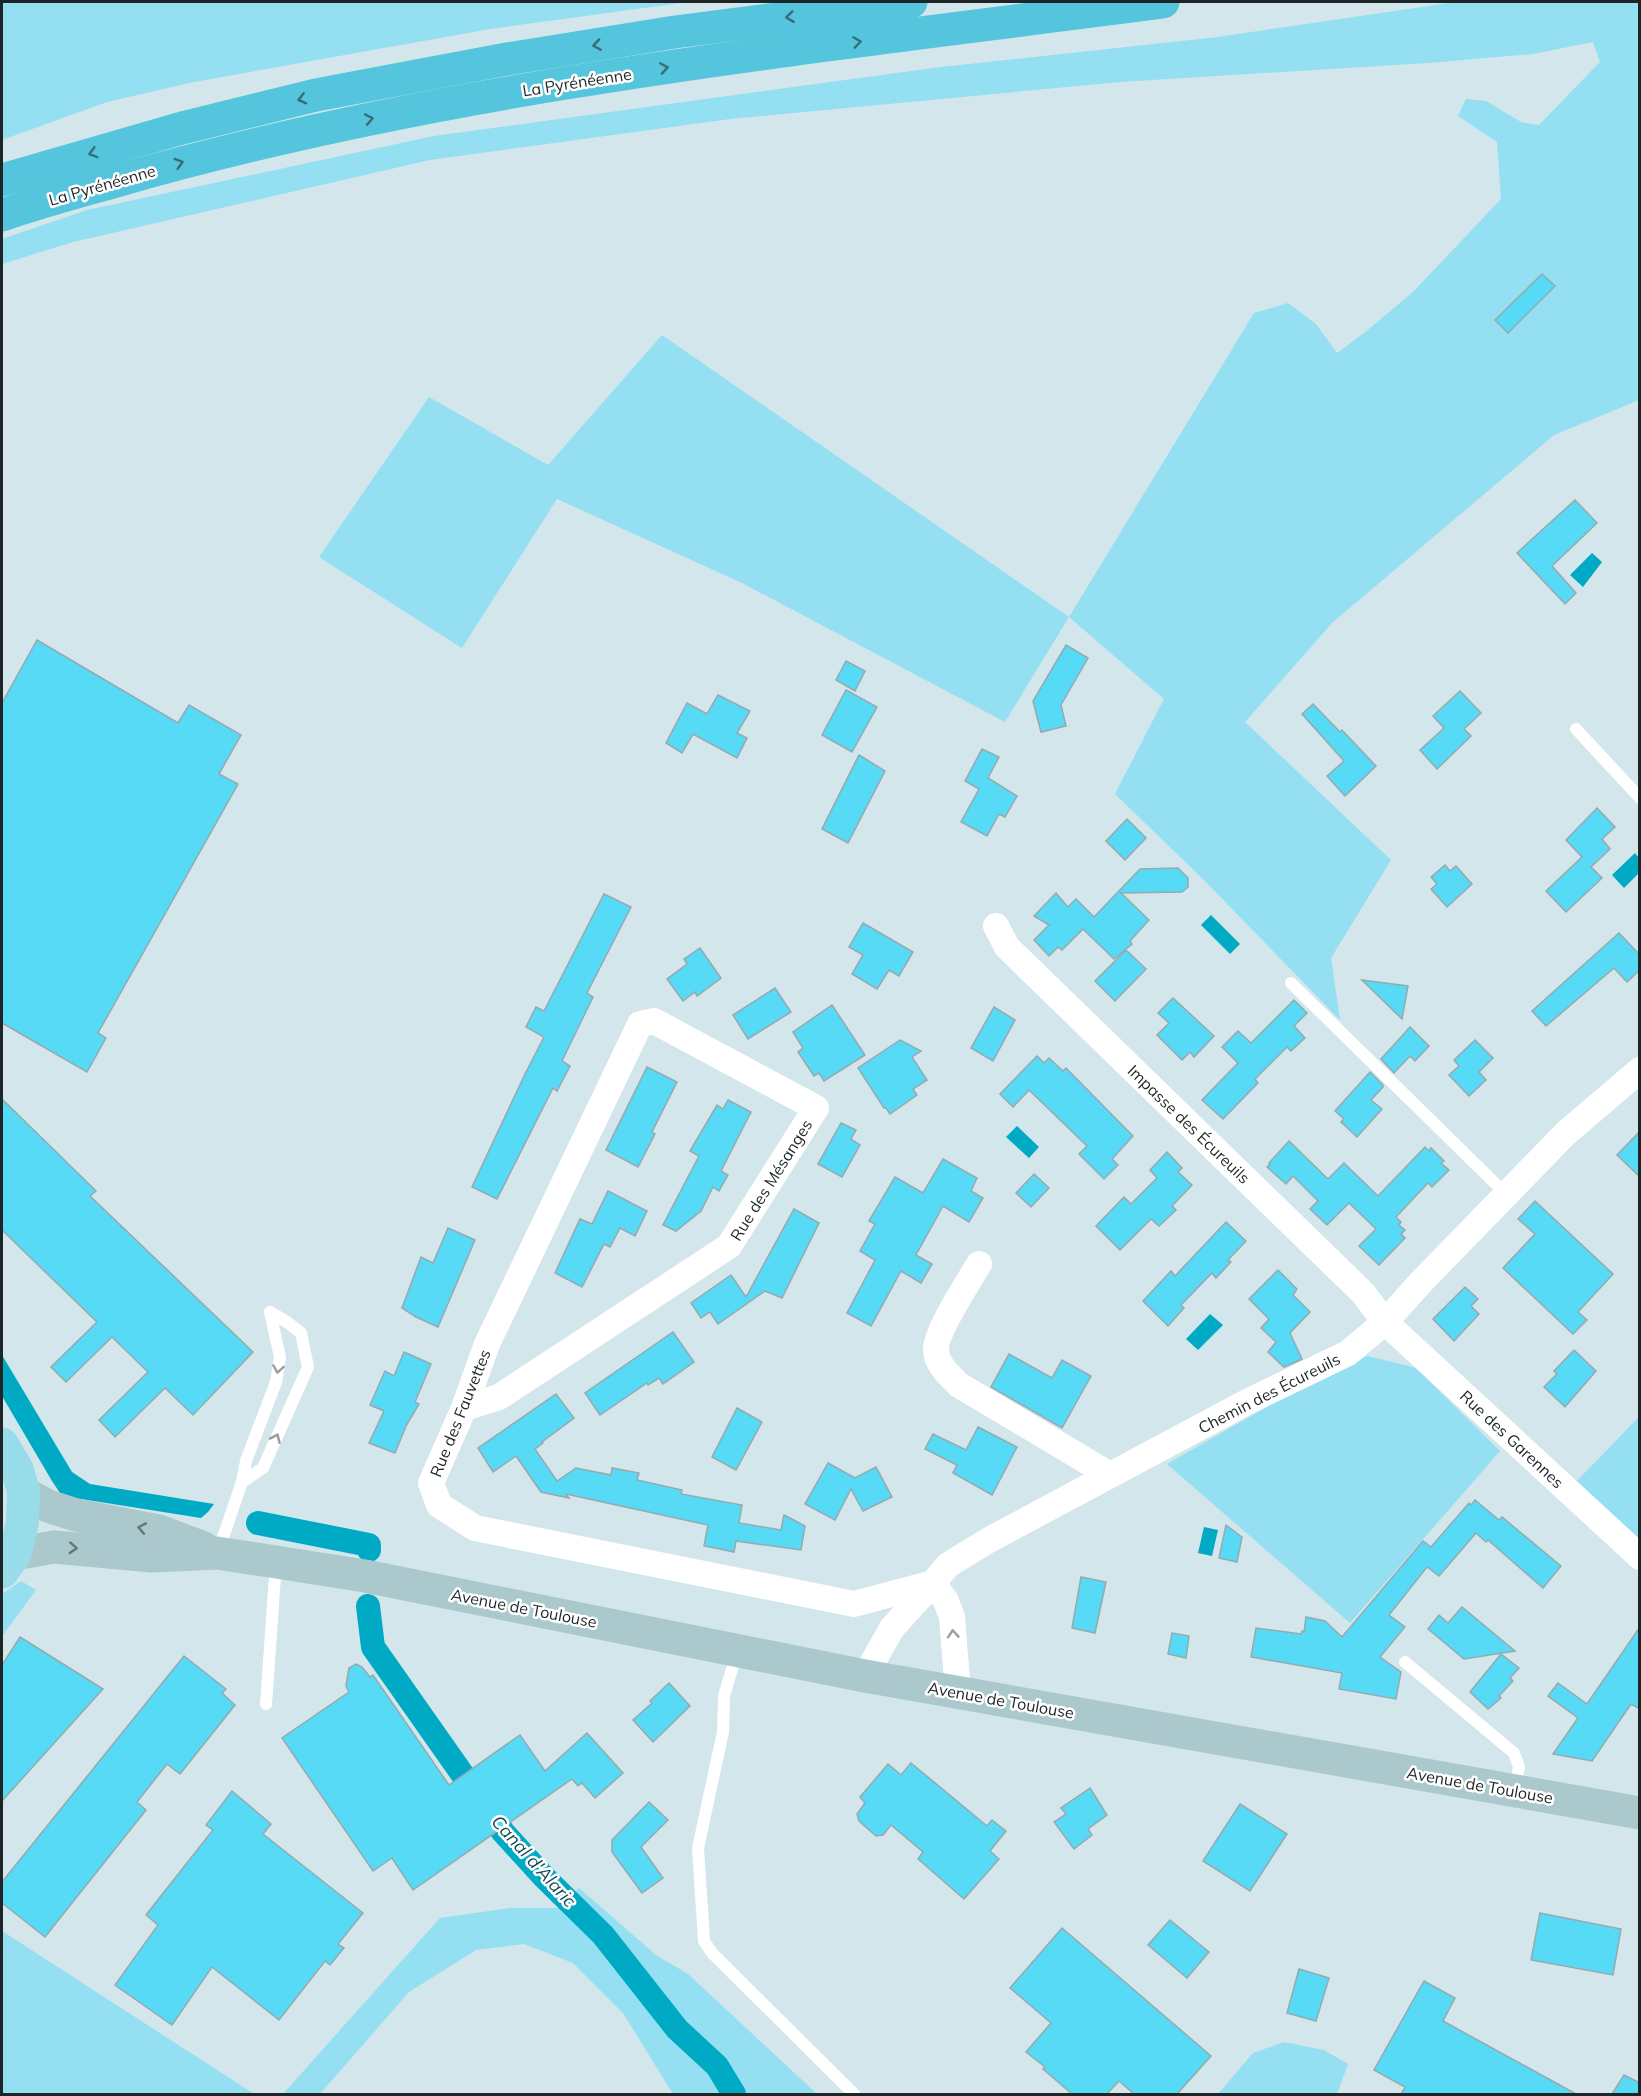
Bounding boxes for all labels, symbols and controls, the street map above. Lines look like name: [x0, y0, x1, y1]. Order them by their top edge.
one-way arrow: [786, 11, 795, 23]
one-way arrow: [853, 36, 862, 48]
one-way arrow: [593, 38, 602, 50]
one-way arrow: [659, 62, 669, 74]
street label: La Pyrénéenne: [521, 64, 633, 100]
one-way arrow: [297, 91, 307, 104]
one-way arrow: [363, 113, 373, 126]
one-way arrow: [88, 146, 99, 158]
one-way arrow: [173, 158, 184, 170]
street label: La Pyrénéenne: [46, 160, 158, 210]
street label: Impasse des Écureuils: [1124, 1060, 1254, 1188]
street label: Rue des Mésanges: [726, 1116, 816, 1244]
street label: Rue des Fauvettes: [425, 1346, 495, 1480]
street label: Chemin des Écureuils: [1195, 1349, 1343, 1437]
one-way arrow: [273, 1365, 285, 1374]
street label: Rue des Garennes: [1456, 1386, 1568, 1492]
one-way arrow: [269, 1433, 281, 1444]
one-way arrow: [137, 1522, 147, 1535]
one-way arrow: [69, 1542, 78, 1555]
street label: Avenue de Toulouse: [449, 1584, 599, 1632]
one-way arrow: [947, 1630, 960, 1639]
street label: Avenue de Toulouse: [926, 1677, 1076, 1723]
street label: Avenue de Toulouse: [1405, 1762, 1555, 1808]
water label: Canal d'Alaric: [487, 1810, 581, 1912]

